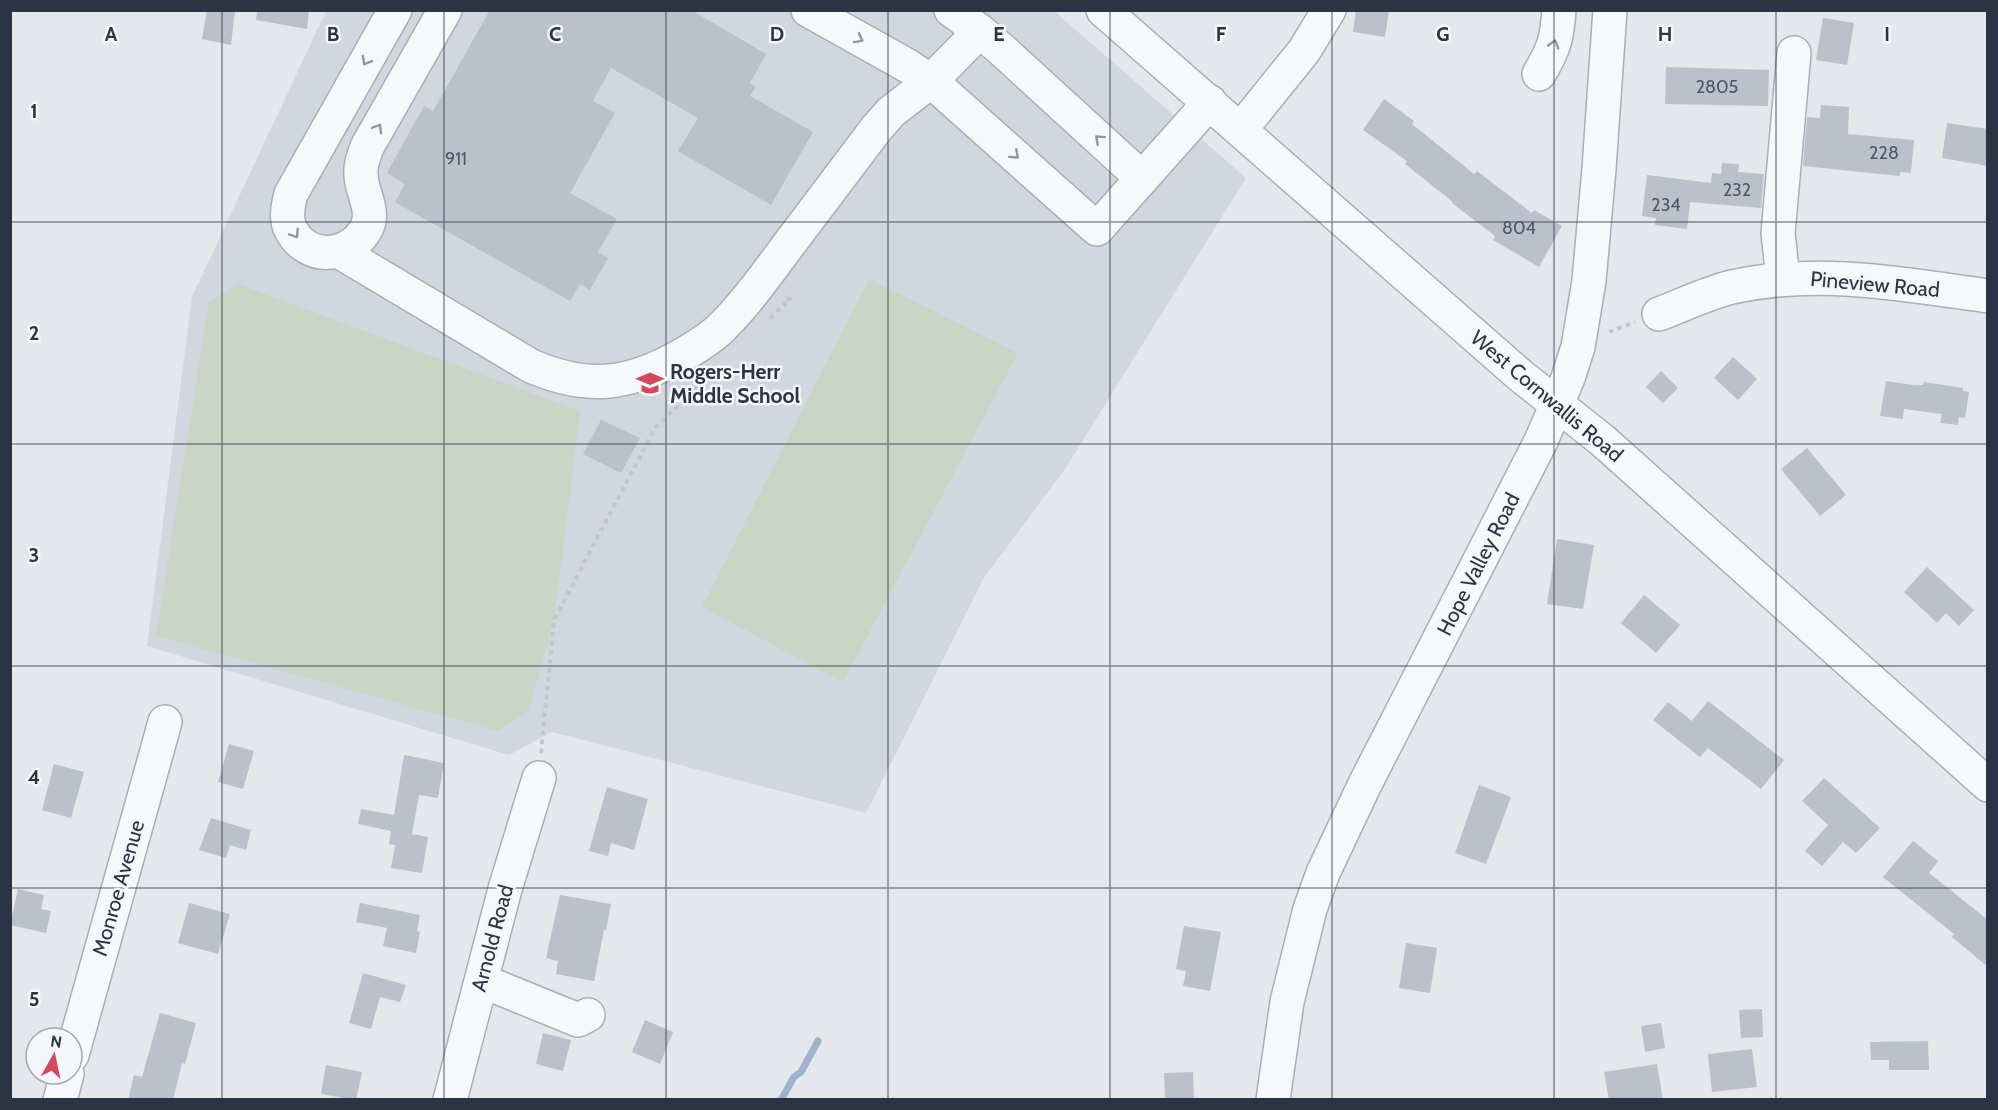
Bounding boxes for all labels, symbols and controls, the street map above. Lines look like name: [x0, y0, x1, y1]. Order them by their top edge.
text: A: [105, 22, 118, 46]
text: B: [327, 22, 339, 46]
text: C: [549, 22, 561, 46]
text: D: [770, 22, 784, 46]
text: E: [993, 22, 1005, 46]
text: F: [1216, 22, 1227, 46]
text: G: [1436, 22, 1450, 46]
text: H: [1658, 22, 1672, 46]
text: I: [1884, 22, 1890, 46]
one-way arrow: [853, 32, 863, 43]
one-way arrow: [1547, 39, 1559, 50]
one-way arrow: [362, 55, 373, 65]
house number: 2805: [1696, 76, 1738, 98]
text: 1: [30, 99, 38, 123]
one-way arrow: [371, 124, 382, 134]
one-way arrow: [1095, 135, 1106, 146]
house number: 228: [1869, 142, 1899, 164]
house number: 911: [445, 148, 467, 170]
one-way arrow: [1008, 148, 1019, 159]
house number: 232: [1723, 179, 1751, 201]
house number: 234: [1651, 194, 1681, 216]
house number: 804: [1502, 217, 1536, 239]
one-way arrow: [288, 228, 300, 238]
street label: Pineview Road: [1809, 266, 1941, 302]
text: 2: [29, 321, 39, 345]
street label: West Cornwallis Road: [1466, 325, 1628, 467]
place label: Rogers-Herr Middle School: [670, 359, 801, 408]
school or university icon: Rogers-Herr Middle School: [635, 368, 665, 398]
street label: Hope Valley Road: [1431, 489, 1525, 639]
text: 3: [29, 543, 39, 567]
text: 4: [28, 765, 40, 789]
street label: Monroe Avenue: [87, 817, 149, 959]
street label: Arnold Road: [466, 882, 518, 994]
text: 5: [29, 987, 39, 1011]
north arrow: [24, 1026, 84, 1086]
text: N: [49, 1031, 63, 1052]

